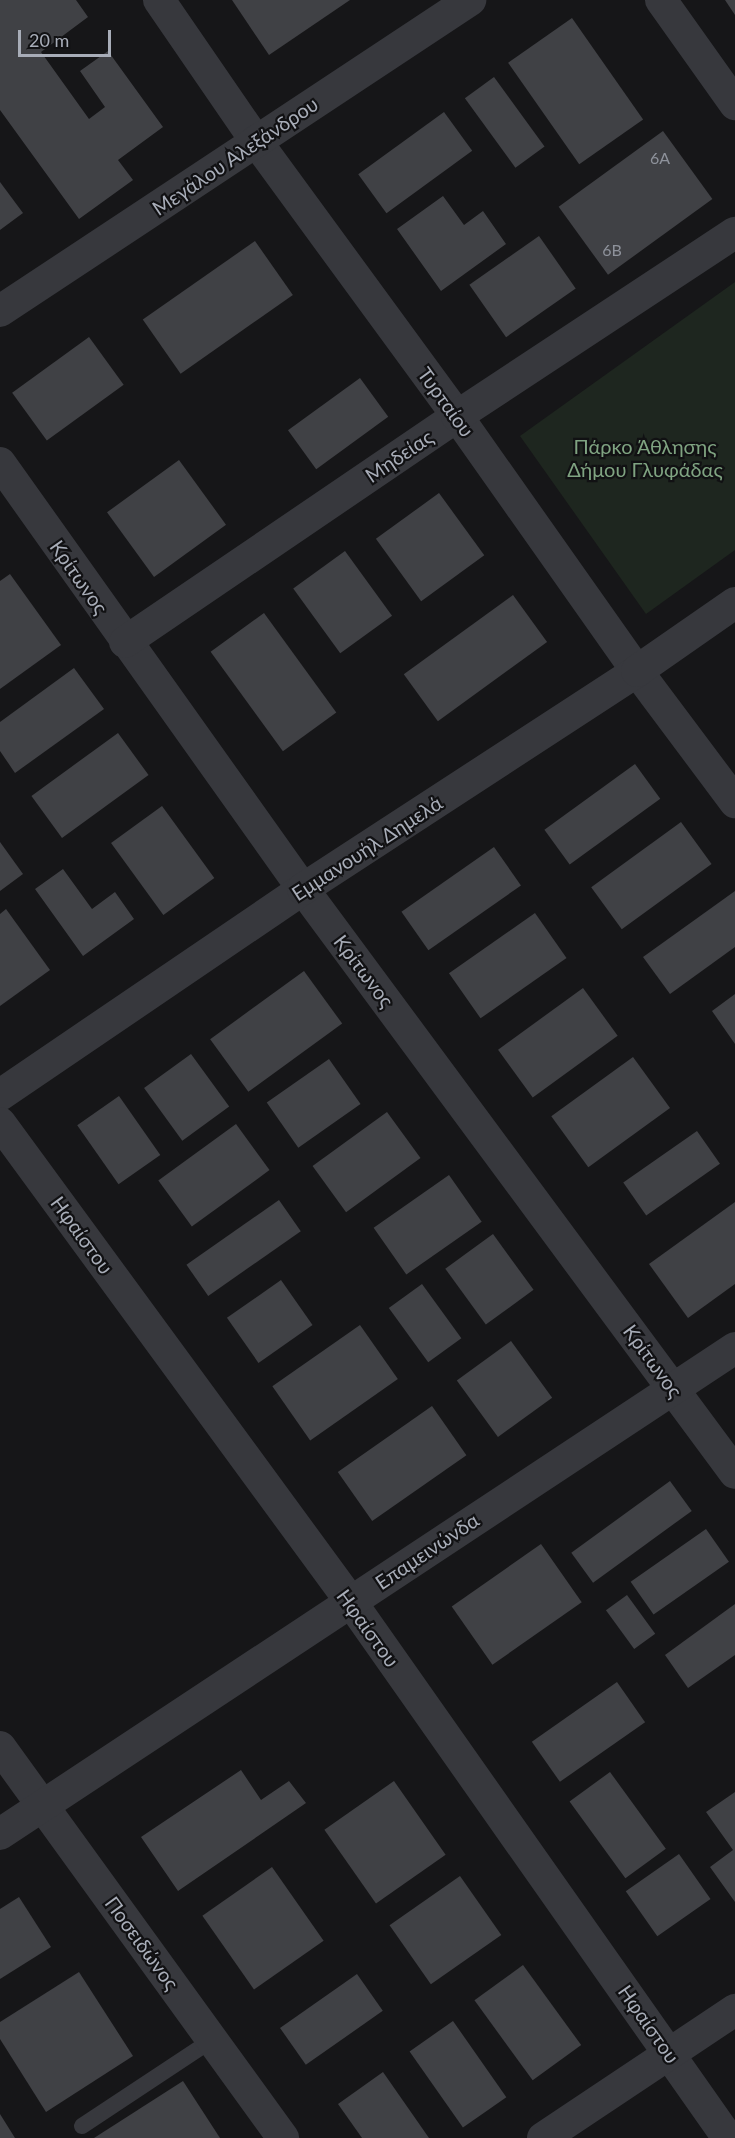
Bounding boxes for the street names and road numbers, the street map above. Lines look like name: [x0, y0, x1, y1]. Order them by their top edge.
street label: Μεγάλου Αλεξάνδρου: [147, 91, 323, 221]
street label: Τυρταίου: [413, 363, 479, 441]
street label: Μηδείας: [361, 425, 437, 487]
street label: Κρίτωνος: [45, 536, 113, 618]
street label: Εμμανουήλ Δημελά: [287, 790, 447, 906]
street label: Κρίτωνος: [329, 930, 399, 1012]
street label: Ηφαίστου: [46, 1191, 118, 1279]
street label: Κρίτωνος: [618, 1320, 688, 1402]
street label: Επαμεινώνδα: [371, 1508, 483, 1594]
street label: Ηφαίστου: [332, 1584, 404, 1672]
street label: Ποσειδώνος: [100, 1892, 184, 1994]
street label: Ηφαίστου: [613, 1980, 685, 2068]

